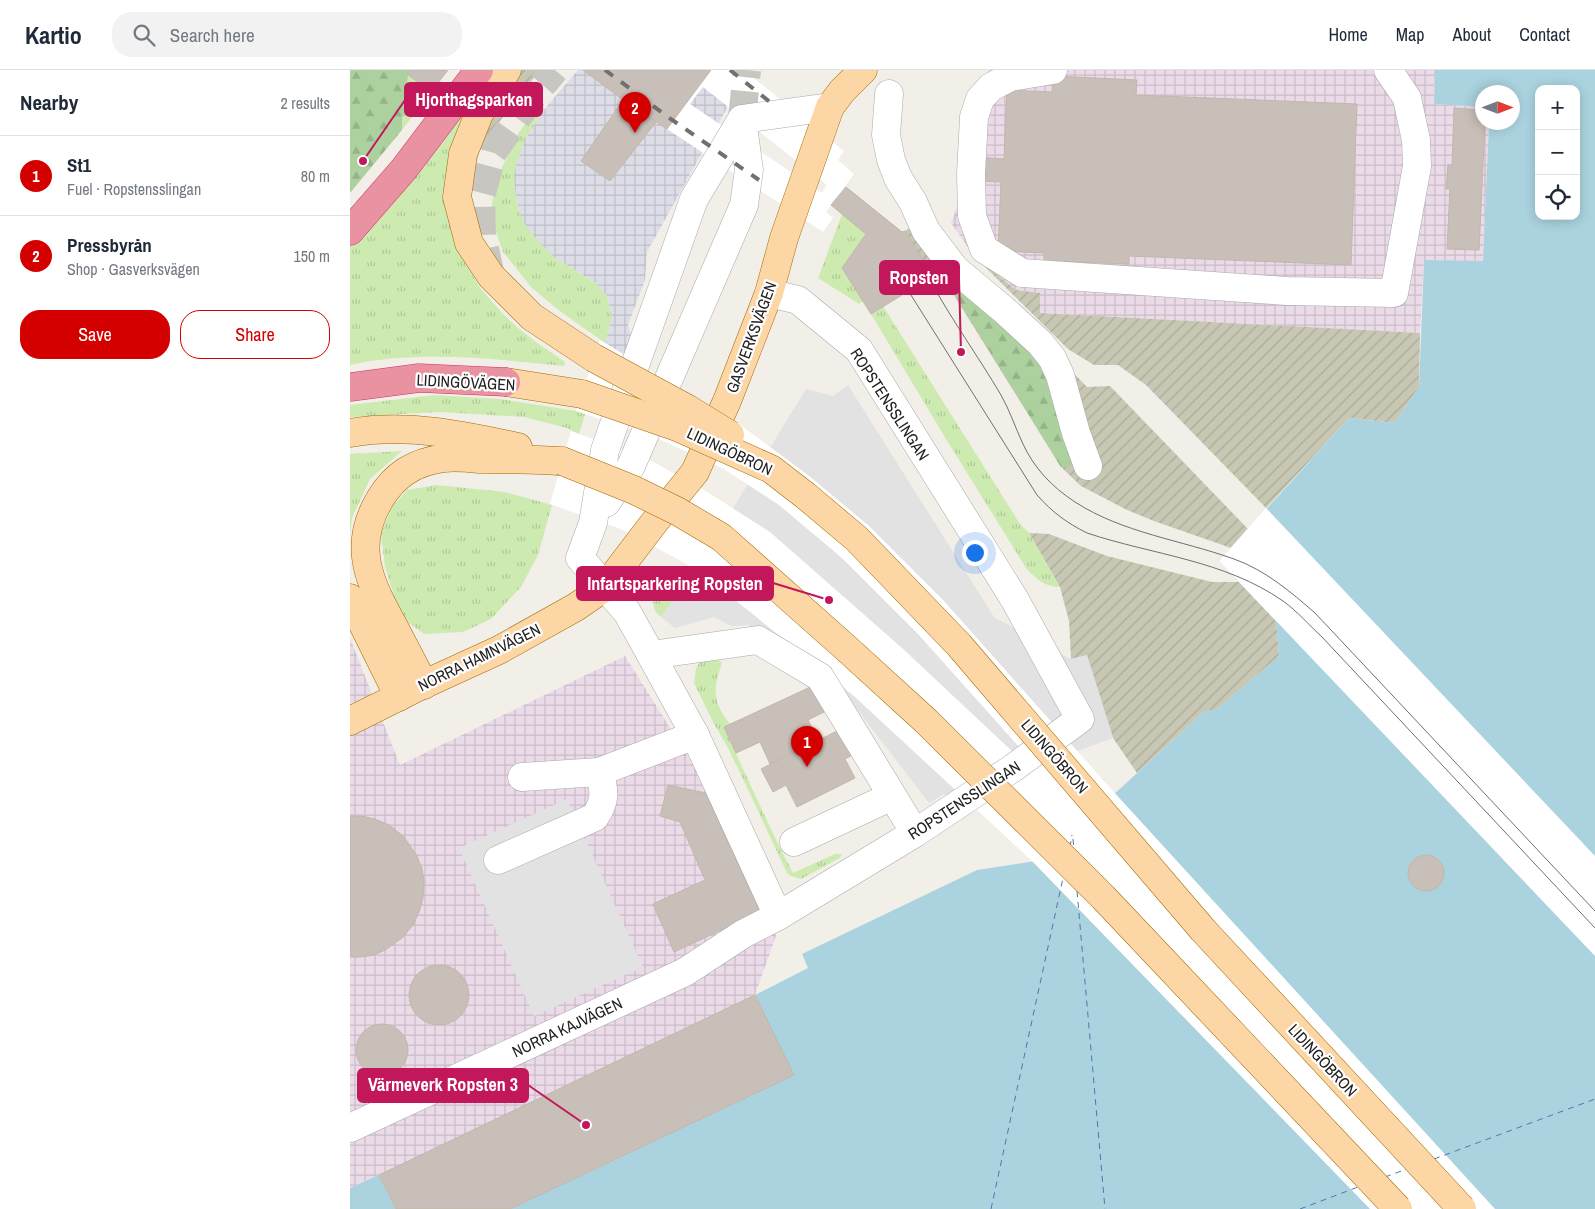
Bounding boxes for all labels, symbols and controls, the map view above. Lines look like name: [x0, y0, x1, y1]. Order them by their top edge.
search box: [112, 12, 462, 57]
text: Kartio: [25, 19, 82, 51]
icon: search: [130, 21, 158, 49]
text: Search here: [170, 22, 255, 48]
text: Home: [1328, 22, 1368, 47]
text: Map: [1396, 22, 1425, 47]
text: About: [1453, 22, 1491, 47]
text: Contact: [1519, 22, 1570, 47]
callout: Hjorthagsparken: [405, 83, 542, 116]
north arrow: [1475, 85, 1520, 130]
map controls: [1535, 85, 1580, 220]
button: +: [1535, 85, 1580, 130]
text: Hjorthagsparken: [415, 87, 533, 112]
text: Nearby: [20, 88, 78, 117]
text: 2 results: [280, 92, 330, 114]
pin: 2: [619, 92, 651, 133]
button: −: [1535, 130, 1580, 175]
text: St1: [67, 152, 91, 178]
text: 1: [32, 165, 40, 187]
text: 80 m: [301, 165, 330, 187]
button: locate: [1535, 175, 1580, 220]
text: Fuel · Ropstensslingan: [67, 178, 201, 200]
text: Pressbyrån: [67, 232, 152, 258]
text: 2: [32, 245, 40, 267]
text: 150 m: [294, 245, 330, 267]
text: Shop · Gasverksvägen: [67, 258, 200, 280]
callout: Ropsten: [880, 261, 959, 294]
text: Ropsten: [889, 265, 949, 290]
street label: GASVERKSVÄGEN: [721, 278, 781, 396]
button: Save: [20, 310, 170, 359]
button: Share: [180, 310, 330, 359]
street label: ROPSTENSSLINGAN: [845, 344, 935, 464]
street label: LIDINGÖVÄGEN: [416, 368, 516, 396]
street label: LIDINGÖBRON: [684, 422, 776, 480]
your location: [962, 540, 988, 566]
callout: Infartsparkering Ropsten: [577, 567, 773, 600]
text: Infartsparkering Ropsten: [587, 571, 763, 596]
street label: NORRA HAMNVÄGEN: [414, 618, 544, 696]
street label: LIDINGÖBRON: [1017, 714, 1093, 798]
pin: 1: [791, 726, 823, 767]
street label: ROPSTENSSLINGAN: [904, 755, 1024, 845]
street label: NORRA KAJVÄGEN: [508, 992, 626, 1062]
street label: LIDINGÖBRON: [1284, 1019, 1362, 1101]
callout: Värmeverk Ropsten 3: [358, 1069, 528, 1102]
text: Värmeverk Ropsten 3: [368, 1072, 518, 1097]

